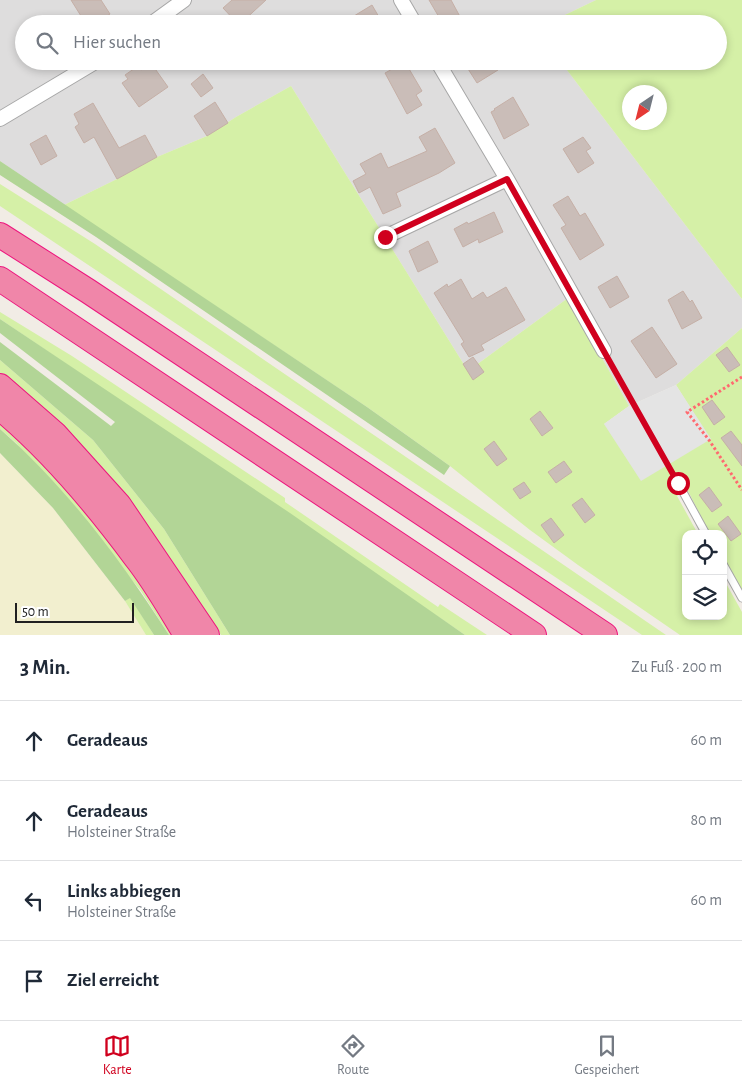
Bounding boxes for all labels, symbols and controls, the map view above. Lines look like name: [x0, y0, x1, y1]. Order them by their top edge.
search box: [15, 15, 727, 70]
icon: search: [33, 29, 61, 57]
text: Hier suchen: [73, 33, 161, 52]
north arrow: [622, 85, 667, 130]
route end: [374, 226, 397, 249]
route start: [667, 472, 690, 495]
map controls: [682, 530, 727, 620]
button: locate: [682, 530, 727, 575]
button: layers: [682, 575, 727, 620]
scale bar: [15, 600, 134, 623]
text: 50 m: [22, 605, 49, 619]
text: 3 Min.: [20, 657, 70, 678]
text: Zu Fuß · 200 m: [631, 659, 722, 675]
icon: ahead: [20, 727, 48, 755]
text: Geradeaus: [67, 731, 148, 750]
text: 60 m: [691, 732, 722, 748]
text: Geradeaus: [67, 802, 148, 821]
icon: ahead: [20, 807, 48, 835]
text: 80 m: [691, 812, 722, 828]
text: Holsteiner Straße: [67, 824, 176, 840]
text: Links abbiegen: [67, 882, 181, 901]
icon: left: [20, 887, 48, 915]
text: 60 m: [691, 892, 722, 908]
text: Holsteiner Straße: [67, 904, 176, 920]
icon: arrive: [20, 967, 48, 995]
text: Ziel erreicht: [67, 971, 159, 990]
tab: Karte: [103, 1032, 132, 1079]
tab: Route: [337, 1032, 369, 1079]
tab: Gespeichert: [574, 1032, 639, 1079]

